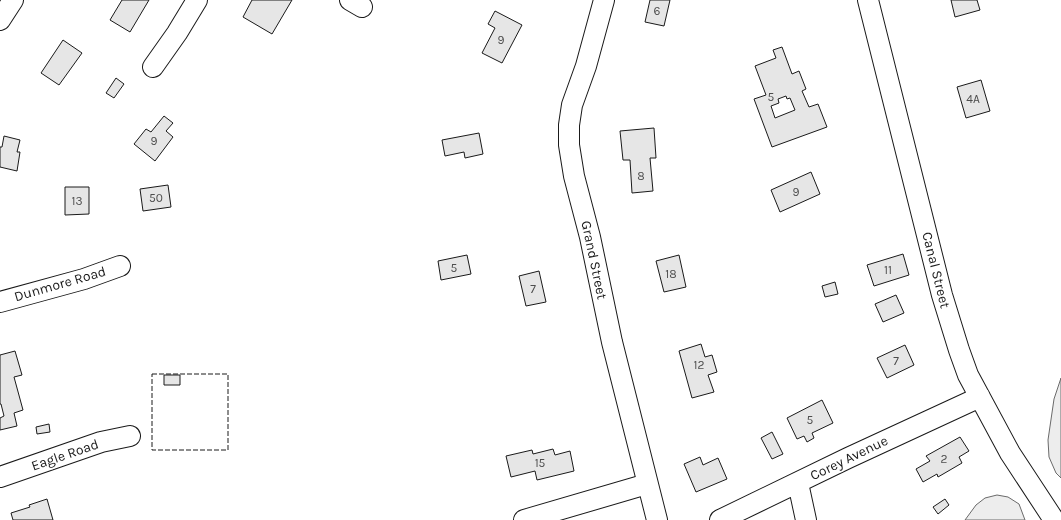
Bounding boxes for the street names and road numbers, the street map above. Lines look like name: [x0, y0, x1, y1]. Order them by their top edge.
street label: Grand Street: [577, 219, 611, 301]
street label: Canal Street: [918, 230, 954, 310]
street label: Dunmore Road: [12, 263, 108, 305]
street label: Corey Avenue: [807, 432, 891, 484]
street label: Eagle Road: [29, 436, 101, 474]

